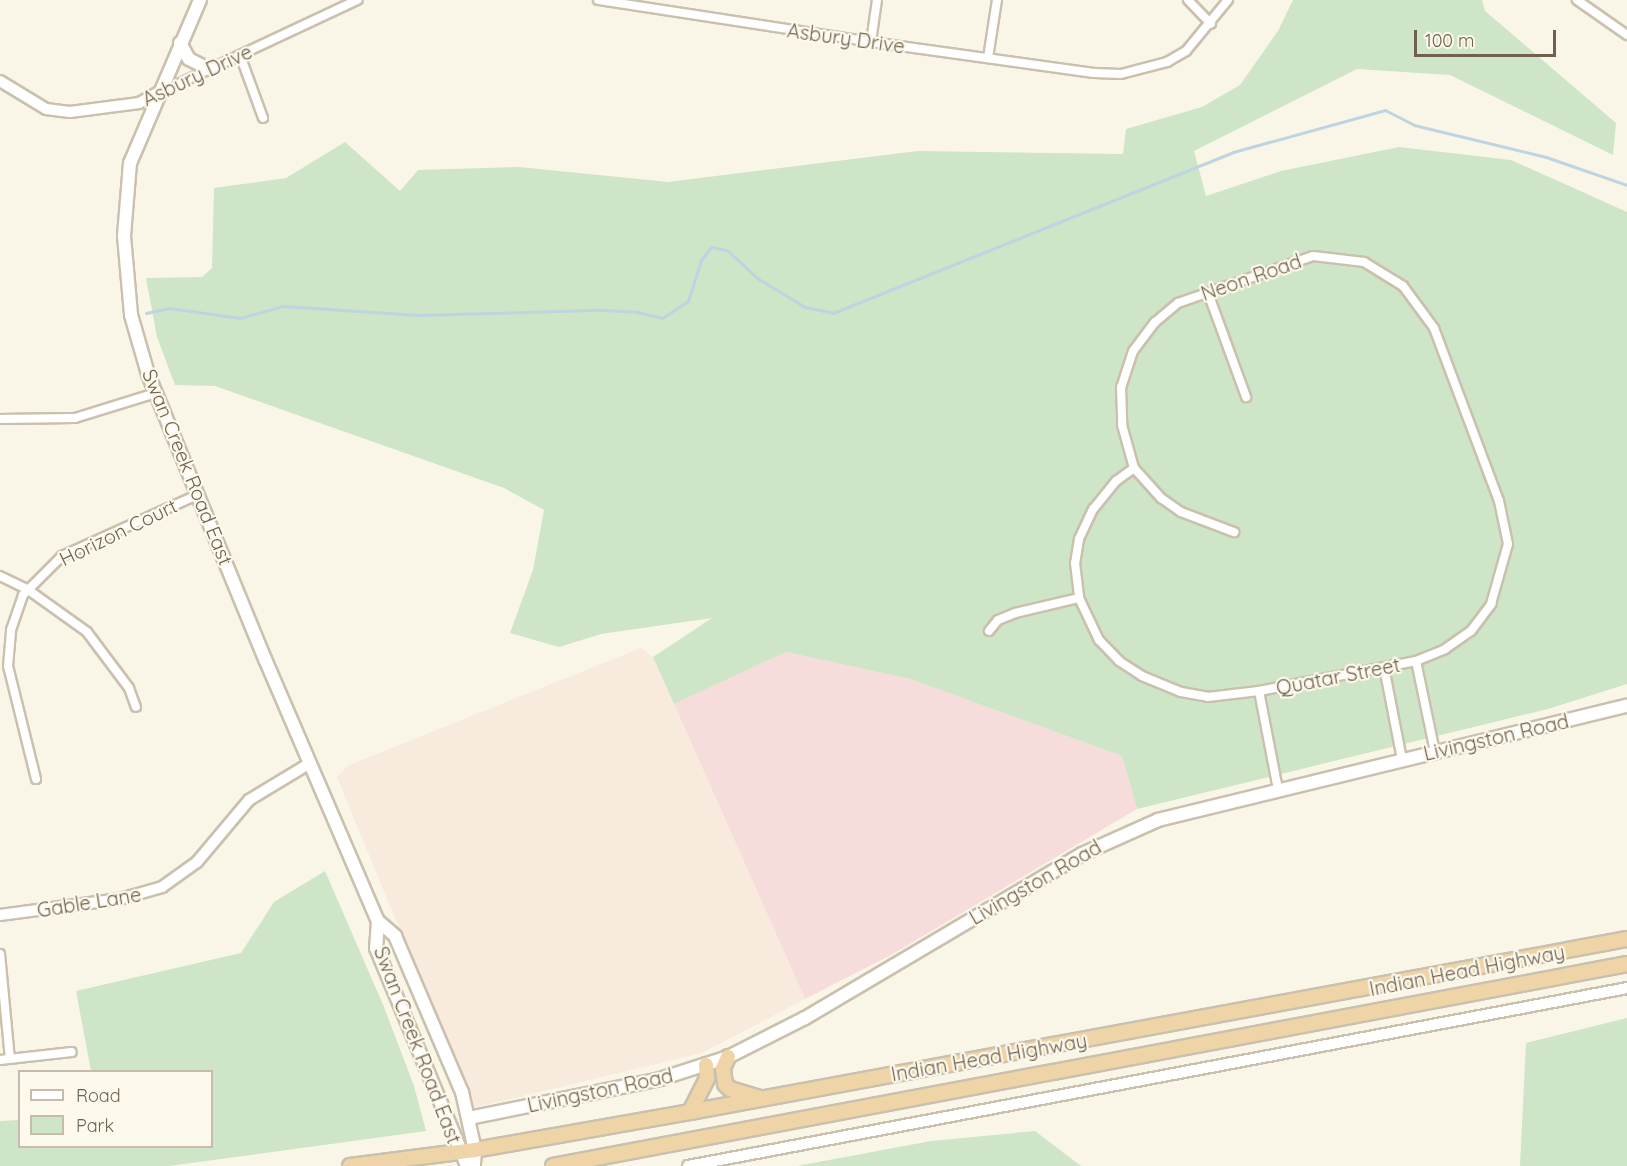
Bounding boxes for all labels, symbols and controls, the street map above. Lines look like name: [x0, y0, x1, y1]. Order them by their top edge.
street label: Asbury Drive: [786, 18, 906, 58]
scale bar: [1417, 18, 1560, 56]
text: 100 m: [1425, 29, 1474, 52]
street label: Asbury Drive: [138, 39, 256, 111]
street label: Neon Road: [1198, 249, 1304, 305]
street label: Swan Creek Road East: [138, 365, 238, 569]
street label: Horizon Court: [55, 493, 181, 571]
street label: Quatar Street: [1274, 652, 1402, 700]
street label: Livingston Road: [1421, 709, 1571, 765]
street label: Livingston Road: [965, 835, 1105, 929]
street label: Gable Lane: [35, 882, 143, 922]
street label: Indian Head Highway: [1367, 939, 1567, 1001]
street label: Swan Creek Road East: [369, 943, 467, 1147]
street label: Indian Head Highway: [889, 1028, 1089, 1086]
street label: Livingston Road: [525, 1063, 675, 1117]
legend: [18, 1070, 213, 1148]
text: Road: [76, 1084, 121, 1107]
text: Park: [76, 1114, 114, 1137]

